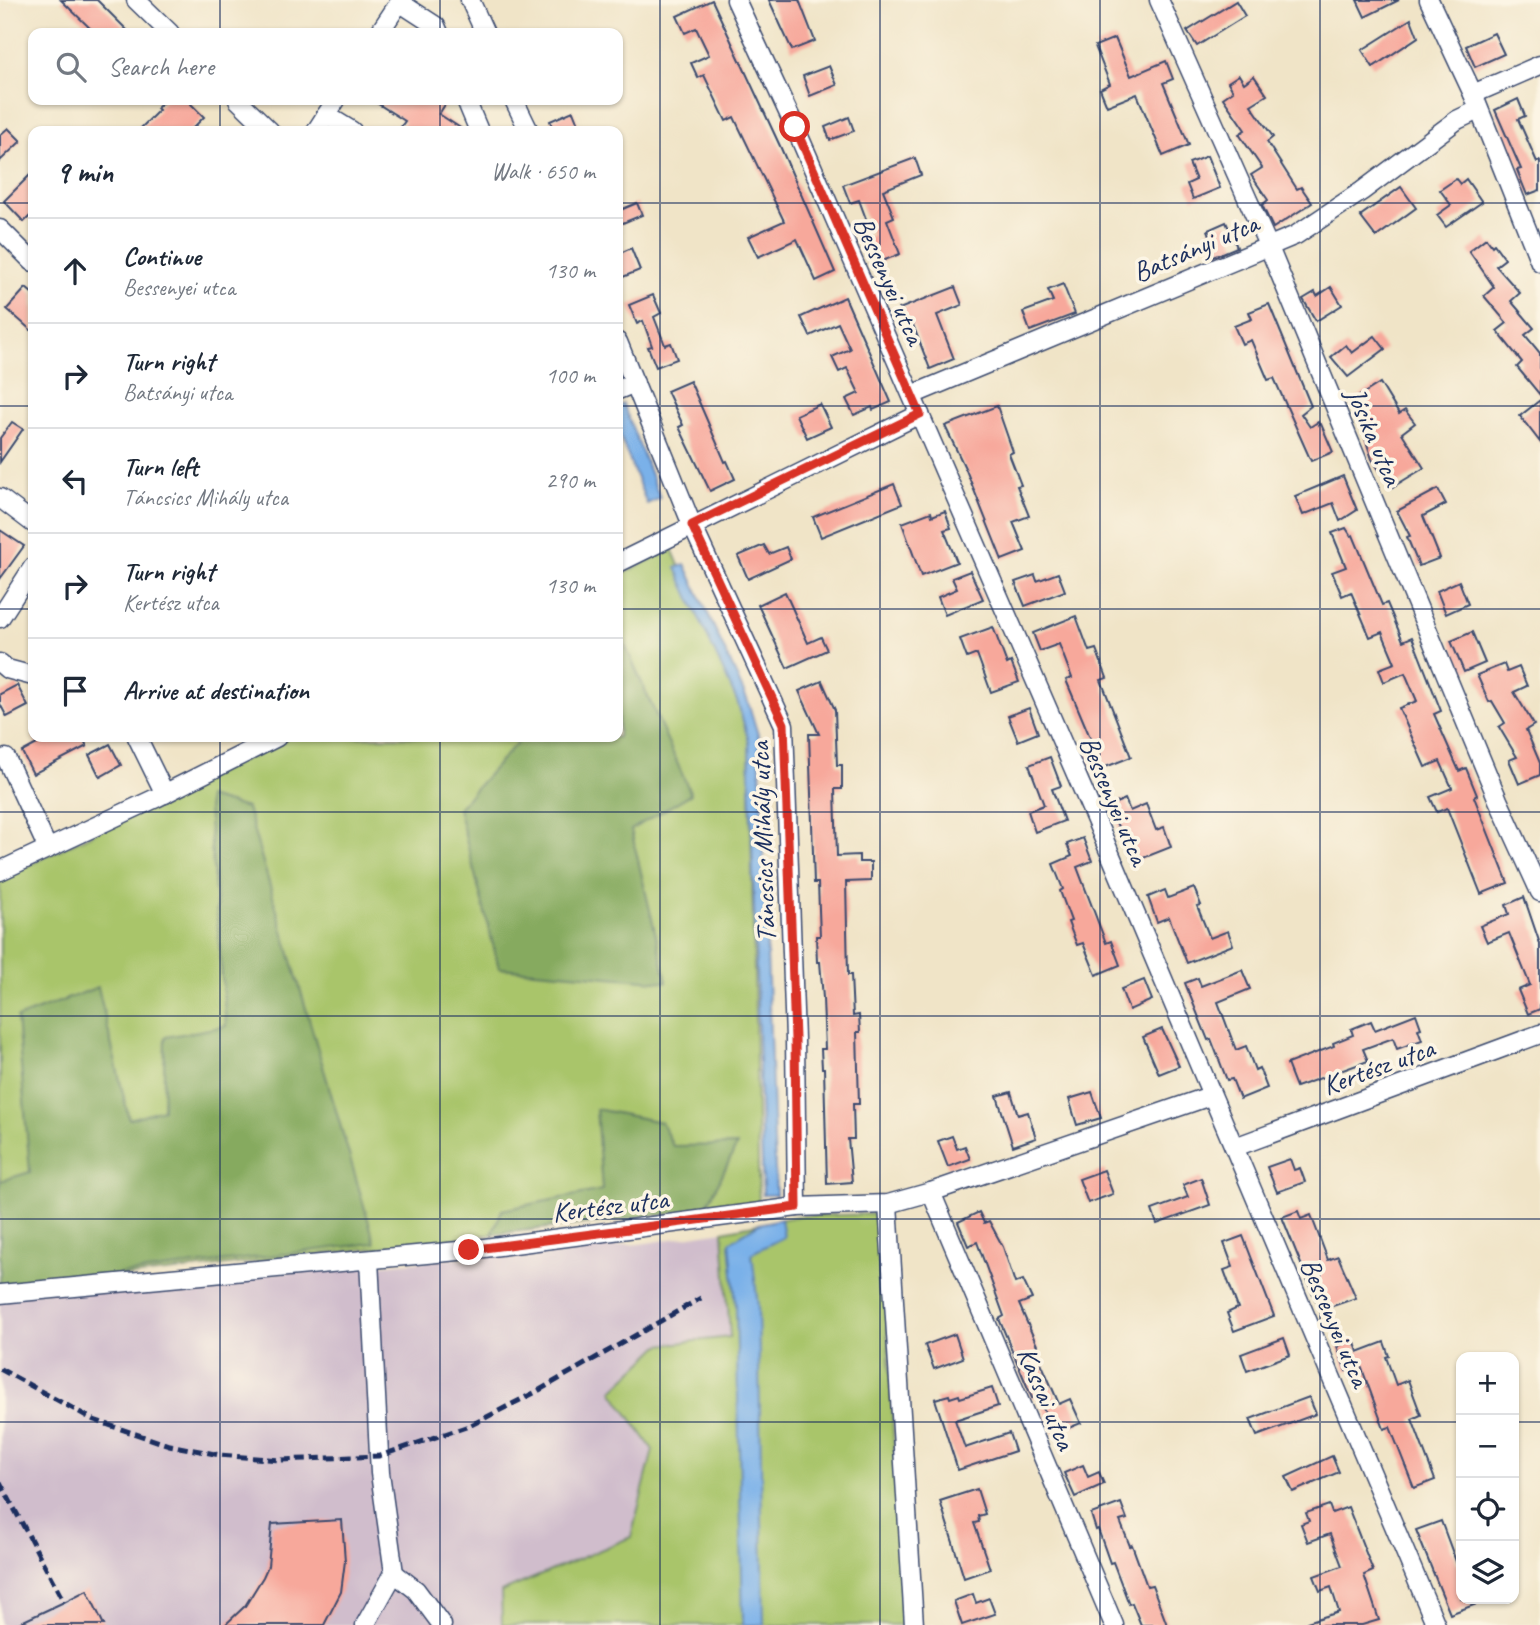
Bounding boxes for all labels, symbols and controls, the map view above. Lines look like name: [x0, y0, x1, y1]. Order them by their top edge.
search box: [28, 28, 623, 105]
icon: search: [52, 48, 90, 86]
text: Search here: [108, 50, 214, 83]
route start: [779, 111, 810, 142]
text: 9 min: [56, 153, 113, 191]
text: Walk · 650 m: [491, 157, 595, 186]
street label: Batsányi utca: [1127, 204, 1266, 290]
street label: Bessenyei utca: [846, 211, 934, 352]
text: Continue: [123, 240, 201, 273]
icon: ahead: [56, 252, 94, 290]
text: 130 m: [546, 256, 595, 285]
text: Bessenyei utca: [123, 273, 235, 302]
text: Turn right: [123, 345, 214, 378]
icon: right: [56, 357, 94, 395]
text: 100 m: [546, 361, 595, 390]
text: Batsányi utca: [123, 378, 232, 407]
street label: Jósika utca: [1337, 380, 1412, 492]
text: Turn left: [123, 450, 198, 483]
icon: left: [56, 462, 94, 500]
text: 290 m: [546, 466, 595, 495]
text: Táncsics Mihály utca: [123, 483, 288, 512]
text: Turn right: [123, 555, 214, 588]
icon: right: [56, 567, 94, 605]
text: 130 m: [546, 571, 595, 600]
text: Kertész utca: [123, 588, 219, 617]
icon: arrive: [56, 672, 94, 710]
text: Arrive at destination: [123, 674, 309, 707]
street label: Bessenyei utca: [1072, 730, 1158, 872]
street label: Táncsics Mihály utca: [741, 739, 783, 943]
street label: Kertész utca: [1318, 1030, 1440, 1103]
street label: Kertész utca: [550, 1181, 672, 1230]
route end: [453, 1234, 484, 1265]
street label: Bessenyei utca: [1293, 1252, 1379, 1394]
street label: Kassai utca: [1009, 1342, 1084, 1456]
map controls: [1456, 1352, 1519, 1604]
button: +: [1456, 1352, 1519, 1415]
button: −: [1456, 1415, 1519, 1478]
button: locate: [1456, 1478, 1519, 1541]
button: layers: [1456, 1541, 1519, 1604]

